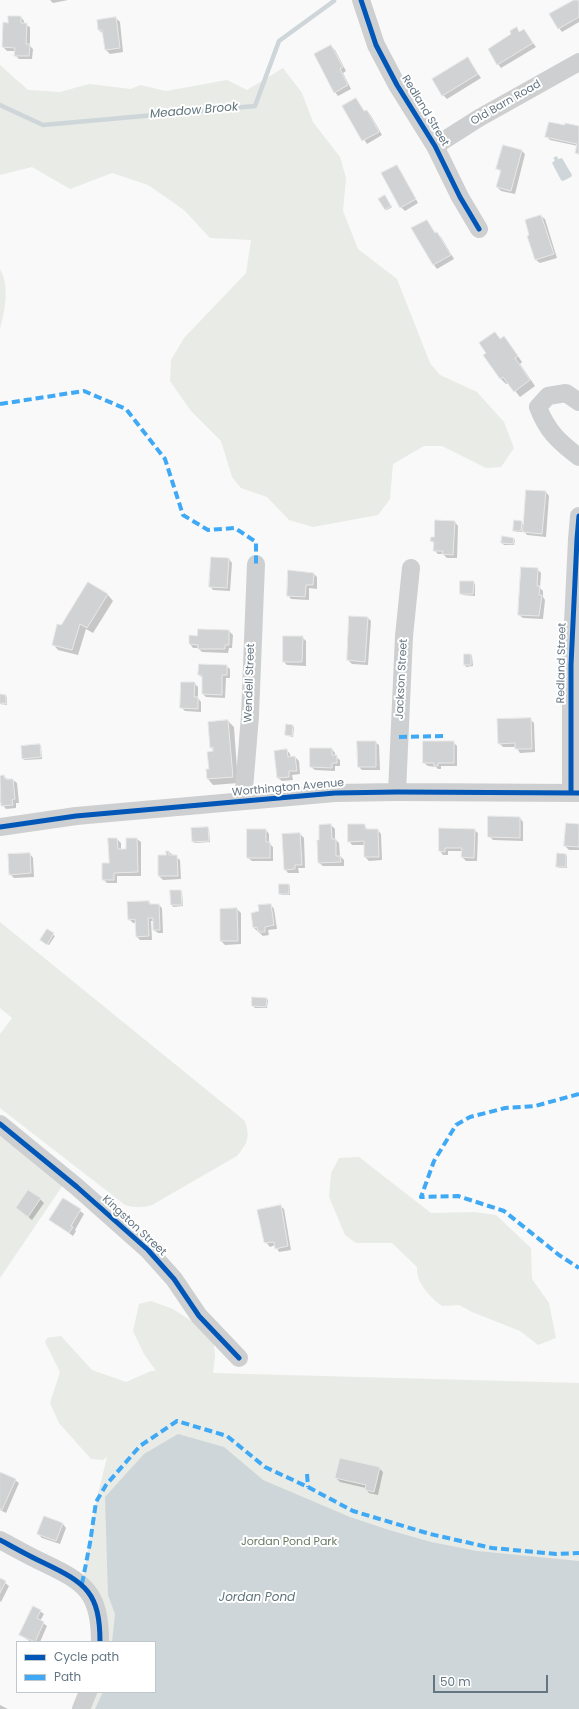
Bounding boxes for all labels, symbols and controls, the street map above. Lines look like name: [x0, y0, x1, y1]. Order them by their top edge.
street label: Redland Street: [399, 73, 451, 149]
street label: Old Barn Road: [469, 78, 543, 128]
water label: Meadow Brook: [149, 100, 239, 122]
street label: Redland Street: [555, 623, 569, 703]
street label: Jackson Street: [393, 638, 411, 720]
street label: Wendell Street: [242, 643, 258, 723]
street label: Worthington Avenue: [231, 777, 345, 799]
street label: Kingston Street: [99, 1193, 169, 1259]
park label: Jordan Pond Park: [241, 1535, 337, 1549]
water label: Jordan Pond: [219, 1591, 295, 1605]
legend: [16, 1641, 156, 1693]
text: Cycle path: [54, 1648, 119, 1665]
scale bar: [435, 1667, 550, 1693]
text: Path: [54, 1668, 81, 1685]
text: 50 m: [440, 1673, 471, 1690]

